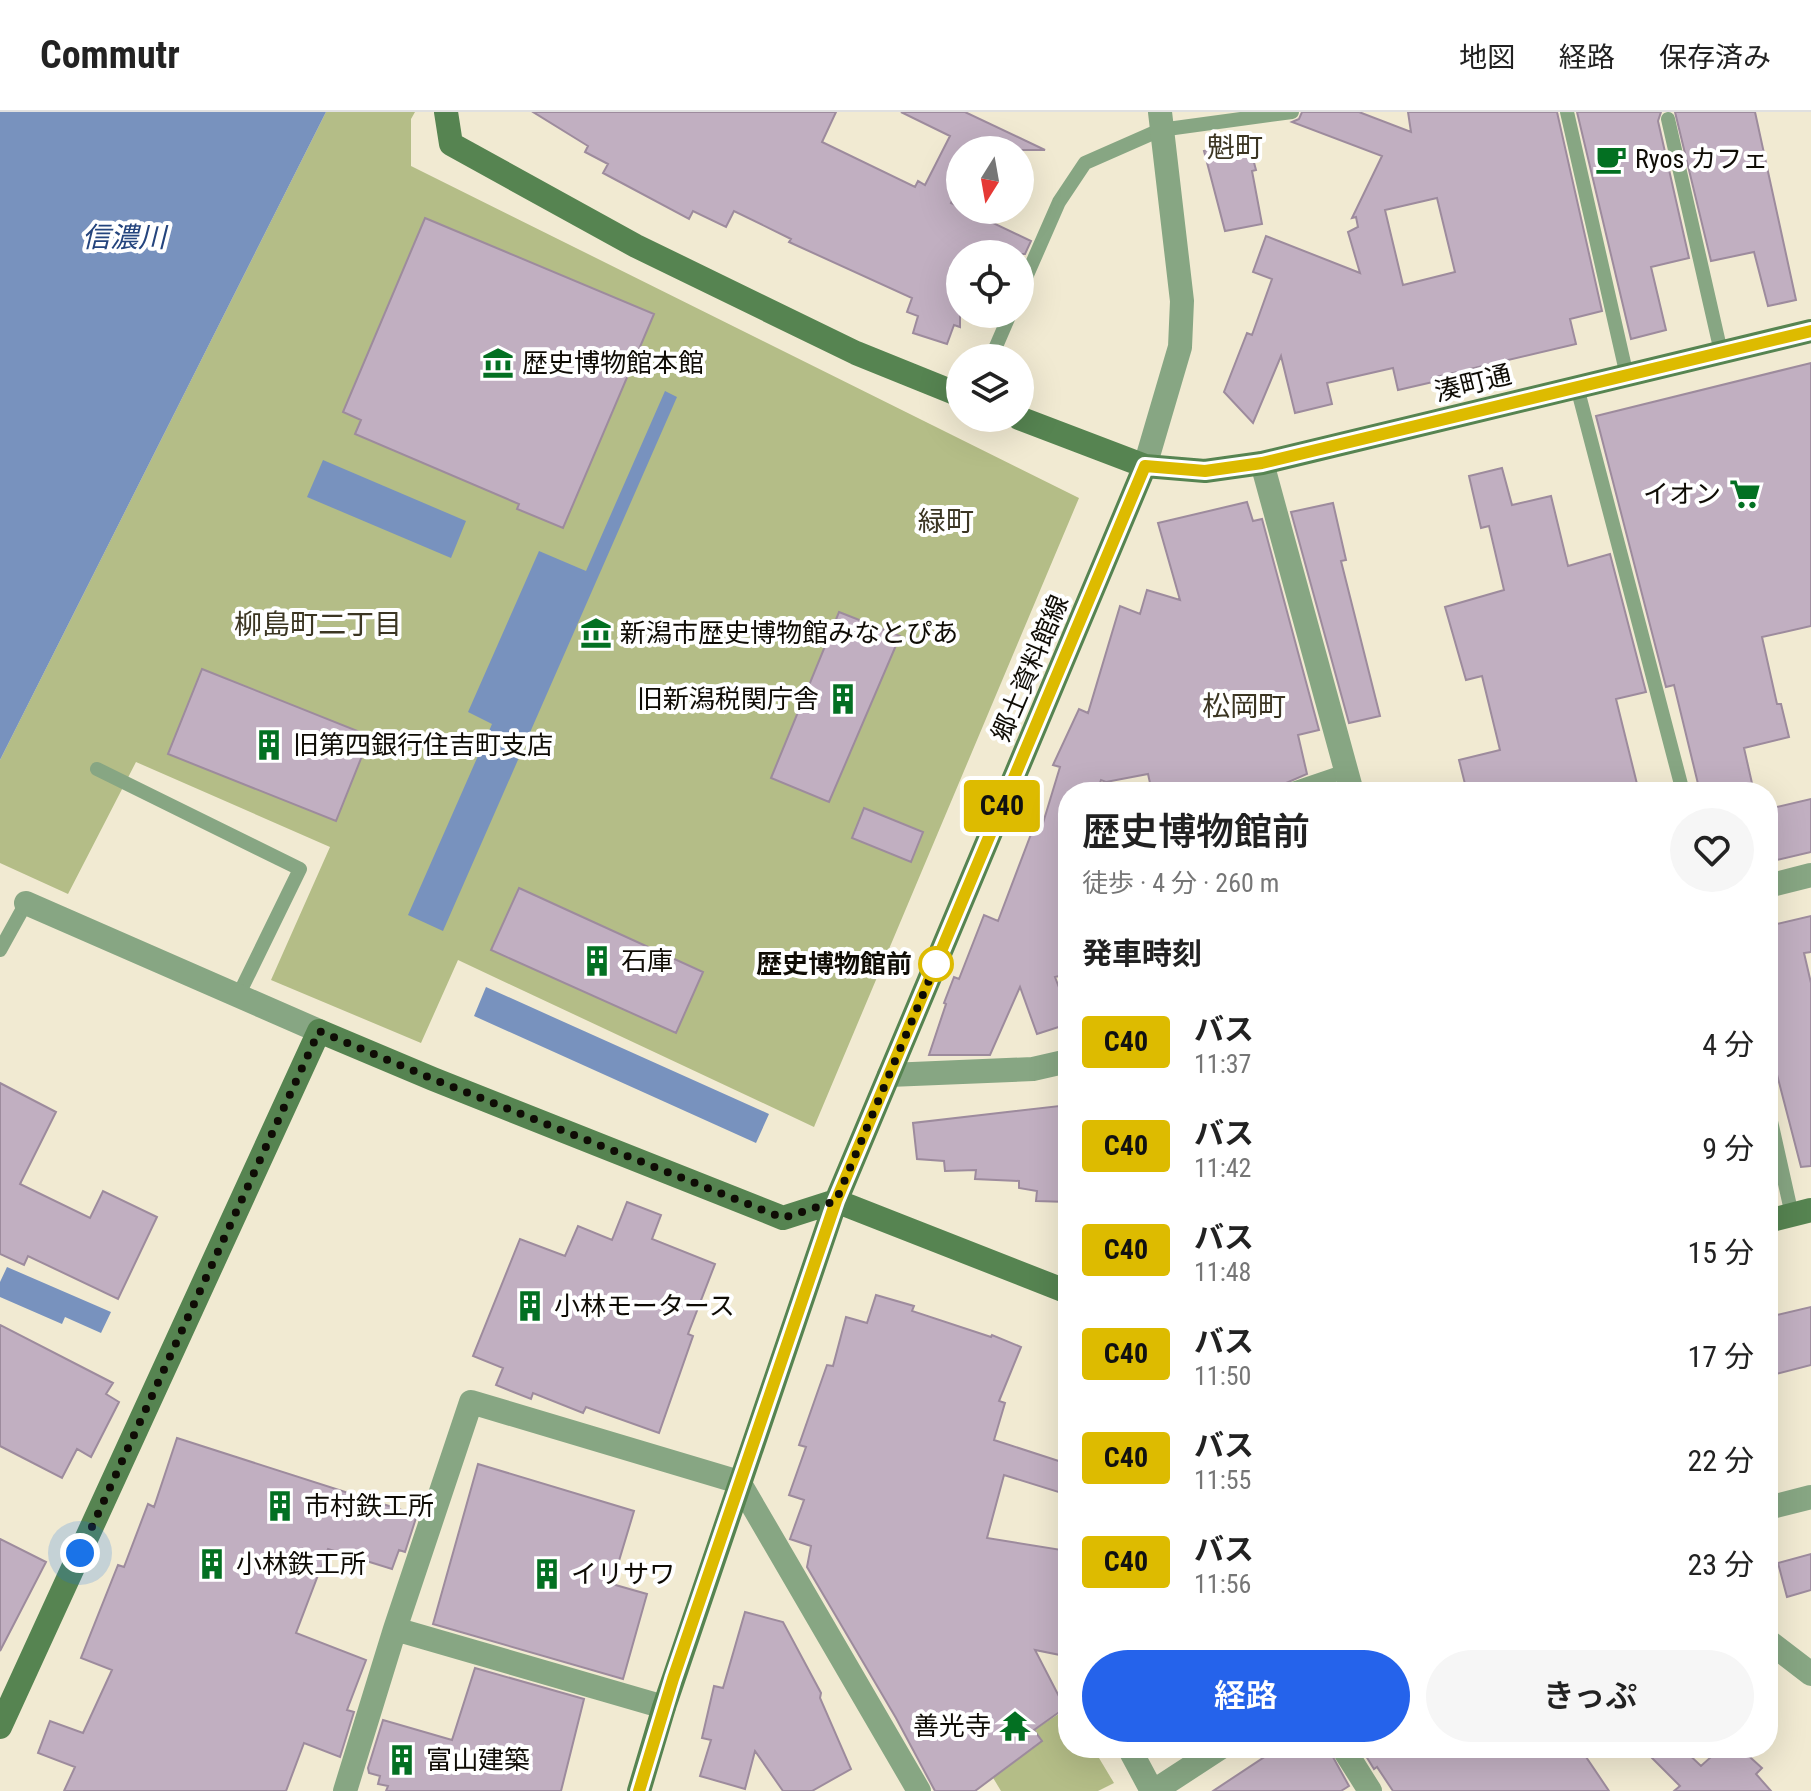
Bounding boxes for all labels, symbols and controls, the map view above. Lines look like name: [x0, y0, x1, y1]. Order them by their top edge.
text: Commutr: [40, 33, 180, 77]
text: 地図: [1459, 41, 1515, 74]
text: 経路: [1559, 41, 1615, 74]
text: 保存済み: [1659, 41, 1771, 74]
district label: 魁町: [1207, 131, 1263, 164]
north arrow: [946, 136, 1034, 224]
map controls: [946, 136, 1034, 432]
cafe icon: Ryos カフェ: [1594, 142, 1628, 176]
place label: Ryos カフェ: [1635, 144, 1768, 174]
water label: 信濃川: [82, 221, 169, 254]
button: locate: [946, 240, 1034, 328]
button: layers: [946, 344, 1034, 432]
museum icon: 歴史博物館本館: [481, 346, 515, 380]
place label: 歴史博物館本館: [522, 348, 704, 378]
street label: 湊町通: [1432, 359, 1514, 407]
supermarket icon: イオン: [1728, 477, 1762, 511]
place label: イオン: [1643, 479, 1721, 509]
district label: 緑町: [918, 505, 974, 538]
street label: 郷土資料館線: [986, 590, 1074, 746]
district label: 柳島町二丁目: [234, 608, 402, 641]
museum icon: 新潟市歴史博物館みなとぴあ: [579, 616, 613, 650]
place label: 新潟市歴史博物館みなとぴあ: [620, 618, 958, 648]
building icon: 旧新潟税関庁舎: [826, 682, 860, 716]
place label: 旧新潟税関庁舎: [637, 684, 819, 714]
district label: 松岡町: [1202, 690, 1286, 723]
building icon: 旧第四銀行住吉町支店: [252, 728, 286, 762]
place label: 旧第四銀行住吉町支店: [293, 730, 553, 760]
line badge: C40: [956, 780, 1048, 832]
text: C40: [980, 789, 1024, 822]
button: heart: [1670, 808, 1754, 892]
text: 歴史博物館前: [1082, 810, 1310, 854]
text: 徒歩 · 4 分 · 260 m: [1082, 868, 1279, 898]
text: 発車時刻: [1082, 936, 1202, 971]
building icon: 石庫: [580, 944, 614, 978]
place label: 石庫: [621, 946, 673, 976]
marker: 歴史博物館前: [919, 947, 953, 981]
place label: 歴史博物館前: [756, 949, 912, 979]
text: バス: [1194, 1012, 1254, 1047]
text: C40: [1104, 1025, 1148, 1058]
text: 4 分: [1702, 1027, 1754, 1062]
text: 11:37: [1194, 1049, 1251, 1079]
text: バス: [1194, 1116, 1254, 1151]
text: C40: [1104, 1129, 1148, 1162]
text: 9 分: [1702, 1131, 1754, 1166]
text: 11:42: [1194, 1153, 1251, 1183]
text: バス: [1194, 1220, 1254, 1255]
text: C40: [1104, 1233, 1148, 1266]
text: 15 分: [1687, 1235, 1754, 1270]
text: 11:48: [1194, 1257, 1251, 1287]
building icon: 小林モータース: [513, 1289, 547, 1323]
place label: 小林モータース: [554, 1291, 735, 1321]
text: バス: [1194, 1324, 1254, 1359]
text: C40: [1104, 1337, 1148, 1370]
text: 17 分: [1687, 1339, 1754, 1374]
text: 11:50: [1194, 1361, 1251, 1391]
text: バス: [1194, 1428, 1254, 1463]
text: C40: [1104, 1441, 1148, 1474]
text: 22 分: [1687, 1443, 1754, 1478]
text: 11:55: [1194, 1465, 1251, 1495]
building icon: 市村鉄工所: [263, 1489, 297, 1523]
place label: 市村鉄工所: [304, 1491, 434, 1521]
text: バス: [1194, 1532, 1254, 1567]
your location: [60, 1533, 100, 1573]
text: C40: [1104, 1545, 1148, 1578]
building icon: 小林鉄工所: [195, 1547, 229, 1581]
text: 23 分: [1687, 1547, 1754, 1582]
place label: 小林鉄工所: [236, 1549, 366, 1579]
building icon: イリサワ: [530, 1557, 564, 1591]
place label: イリサワ: [571, 1559, 675, 1589]
text: 11:56: [1194, 1569, 1251, 1599]
button: 経路: [1082, 1650, 1410, 1742]
button: きっぷ: [1426, 1650, 1754, 1742]
temple icon: 善光寺: [998, 1709, 1032, 1743]
place label: 善光寺: [913, 1711, 991, 1741]
building icon: 富山建築: [385, 1743, 419, 1777]
place label: 富山建築: [426, 1745, 530, 1775]

